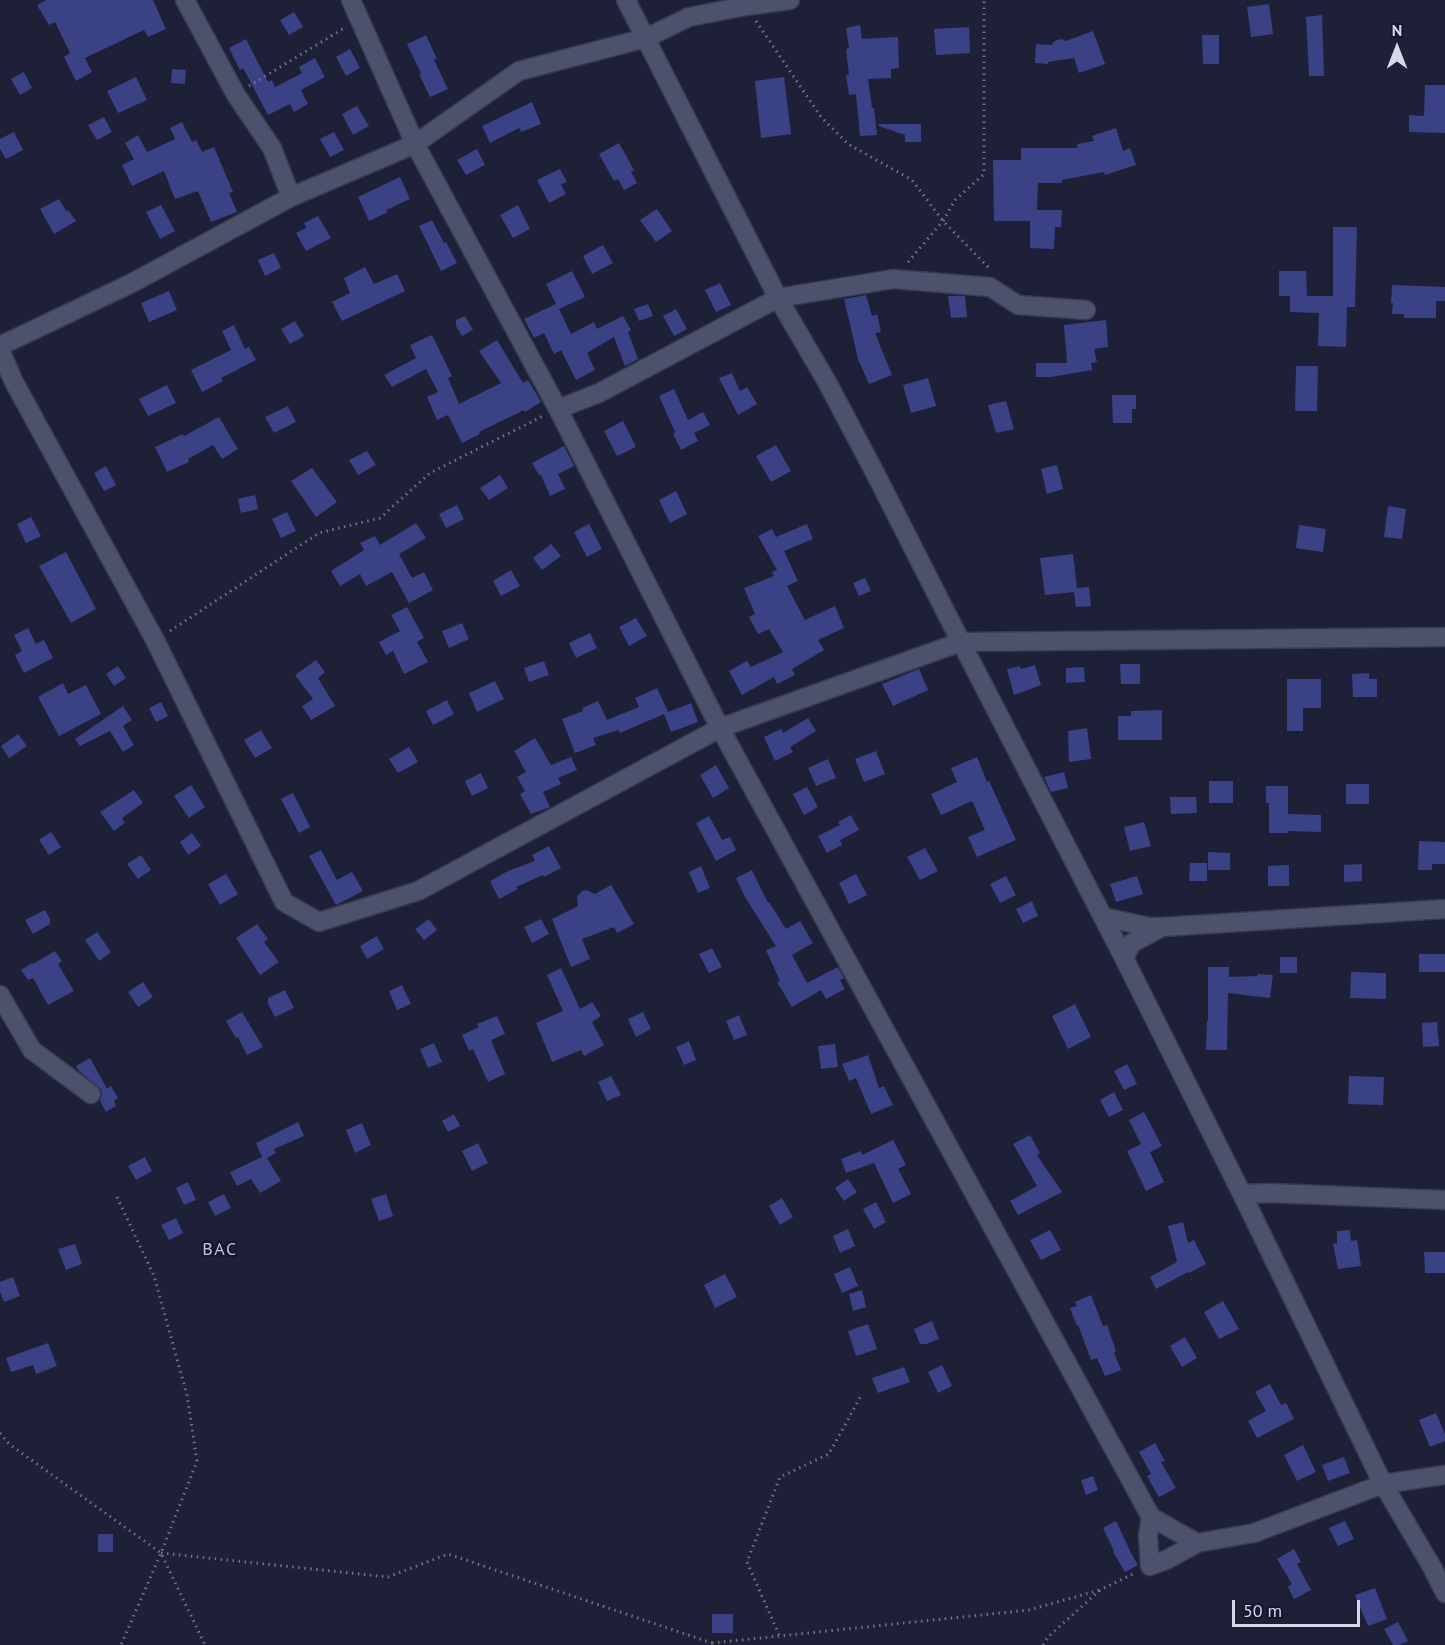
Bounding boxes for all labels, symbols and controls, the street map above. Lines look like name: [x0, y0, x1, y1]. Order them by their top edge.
north arrow: [1367, 18, 1427, 78]
text: N: [1392, 20, 1402, 40]
district label: BAC: [202, 1239, 238, 1261]
scale bar: [1235, 1588, 1362, 1626]
text: 50 m: [1243, 1599, 1282, 1622]

